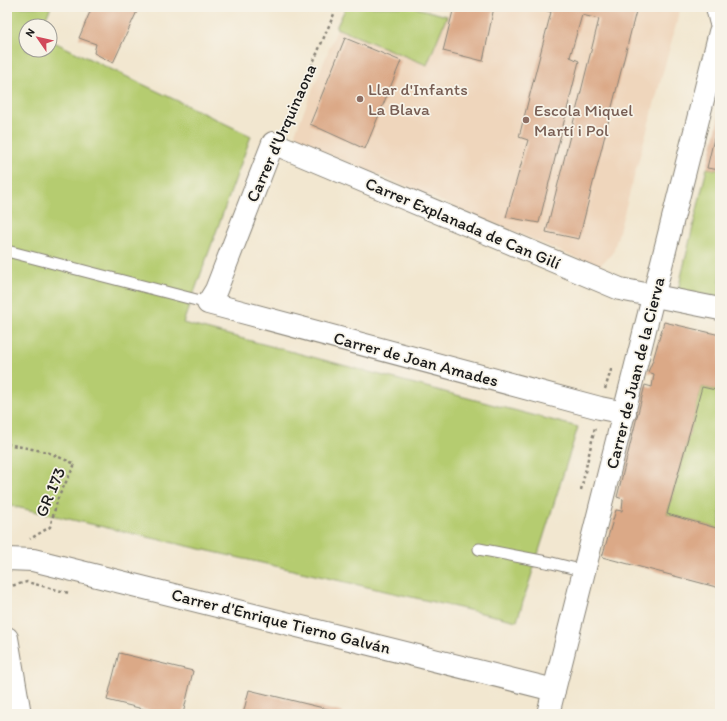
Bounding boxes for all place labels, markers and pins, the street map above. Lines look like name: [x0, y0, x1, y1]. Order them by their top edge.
place label: Llar d'Infants La Blava: [368, 79, 468, 119]
marker: Llar d'Infants La Blava: [355, 94, 365, 104]
place label: Escola Miquel Martí i Pol: [534, 100, 633, 140]
marker: Escola Miquel Martí i Pol: [521, 115, 531, 125]

